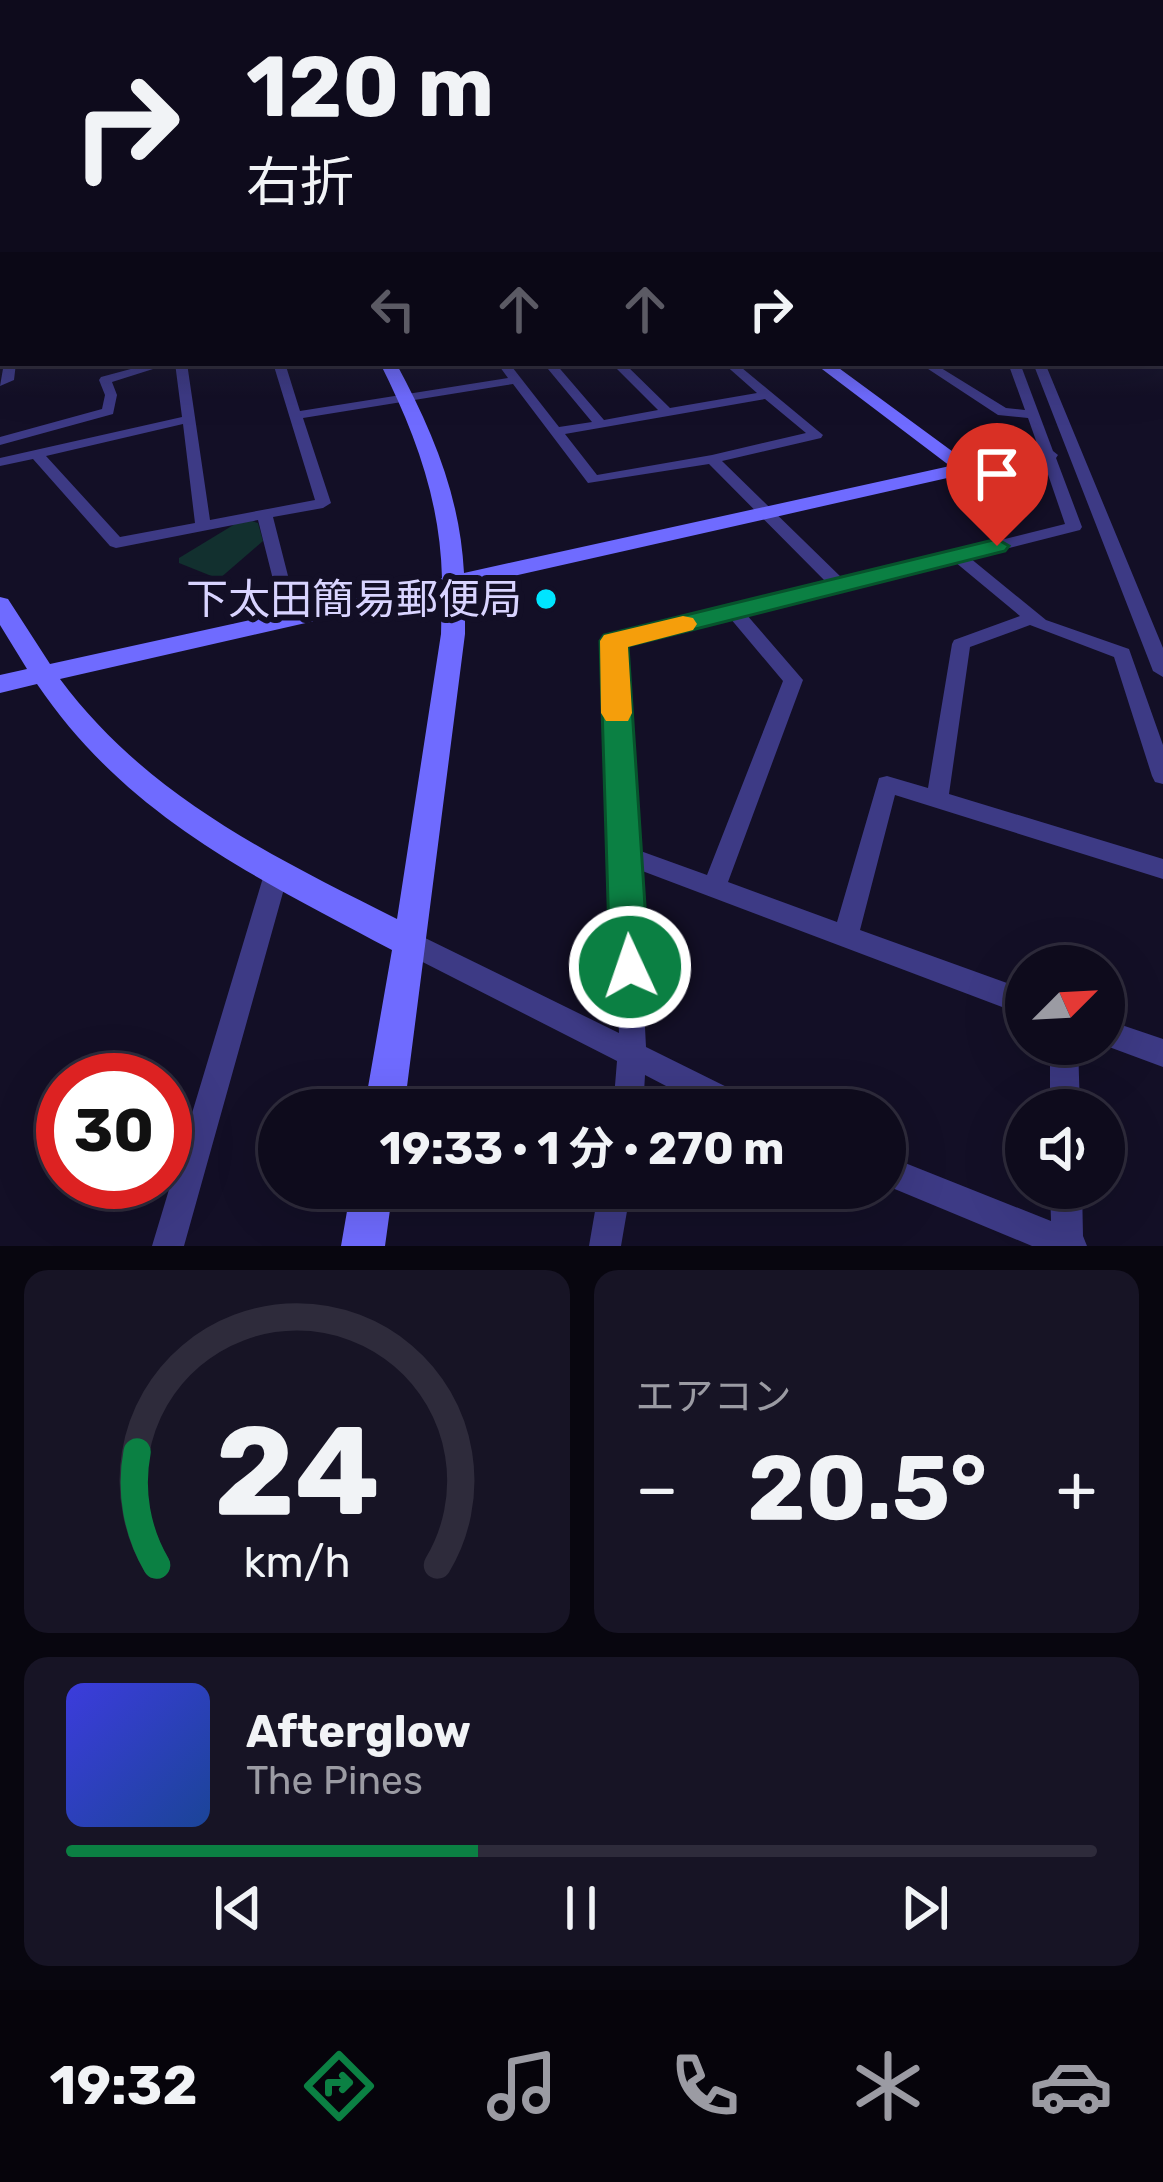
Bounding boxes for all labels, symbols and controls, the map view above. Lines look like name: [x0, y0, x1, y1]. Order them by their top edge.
text: 120 m: [246, 37, 494, 137]
icon: right: [48, 48, 204, 204]
text: 右折: [246, 151, 354, 215]
icon: left: [360, 276, 426, 342]
icon: ahead: [486, 276, 552, 342]
icon: ahead: [612, 276, 678, 342]
icon: right: [738, 276, 804, 342]
pin: [946, 423, 1048, 546]
icon: arrive: [964, 441, 1030, 507]
place label: 下太田簡易郵便局: [186, 575, 522, 625]
marker: 下太田簡易郵便局: [533, 586, 559, 612]
position arrow: [567, 904, 693, 1030]
north arrow: [1005, 945, 1125, 1065]
map controls: [1005, 945, 1125, 1209]
speed limit sign: 30: [36, 1053, 192, 1209]
button: sound: [1005, 1089, 1125, 1209]
text: 19:33 · 1 分 · 270 m: [379, 1122, 785, 1175]
text: エアコン: [636, 1374, 792, 1420]
text: 24: [214, 1397, 380, 1545]
text: 20.5°: [747, 1435, 987, 1542]
text: −: [636, 1449, 678, 1528]
text: +: [1056, 1449, 1097, 1528]
text: km/h: [243, 1536, 350, 1587]
text: Afterglow: [246, 1705, 471, 1758]
text: The Pines: [246, 1758, 423, 1804]
icon: previous: [205, 1875, 271, 1941]
icon: pause: [548, 1875, 614, 1941]
icon: next: [892, 1875, 958, 1941]
icon: directions: [297, 2044, 381, 2128]
icon: music: [480, 2044, 564, 2128]
icon: phone: [663, 2044, 747, 2128]
icon: climate: [846, 2044, 930, 2128]
icon: car: [1029, 2044, 1113, 2128]
text: 19:32: [50, 2054, 197, 2118]

